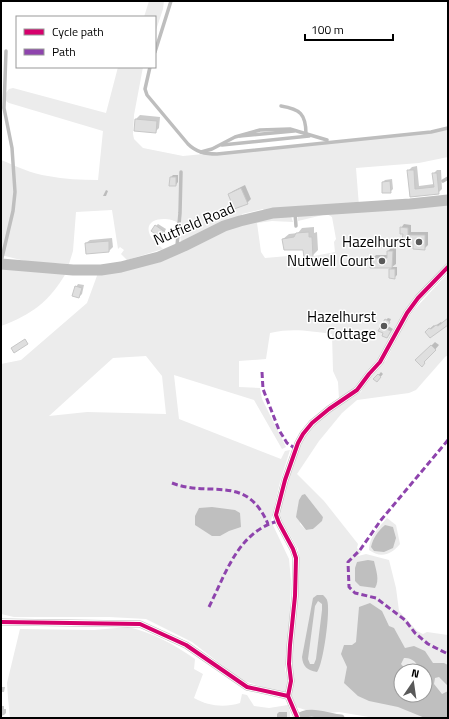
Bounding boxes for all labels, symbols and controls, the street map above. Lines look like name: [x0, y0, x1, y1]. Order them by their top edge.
legend: [16, 16, 156, 68]
scale bar: [305, 16, 393, 42]
text: 100 m: [311, 20, 344, 39]
text: Cycle path: [52, 22, 104, 41]
text: Path: [52, 42, 76, 61]
street label: Nutfield Road: [150, 196, 238, 251]
place label: Hazelhurst: [342, 230, 412, 253]
marker: Hazelhurst: [414, 237, 424, 247]
place label: Nutwell Court: [287, 249, 375, 272]
marker: Nutwell Court: [377, 256, 387, 266]
place label: Hazelhurst Cottage: [307, 305, 377, 345]
marker: Hazelhurst Cottage: [379, 321, 389, 331]
north arrow: [393, 663, 433, 703]
text: N: [410, 665, 421, 682]

